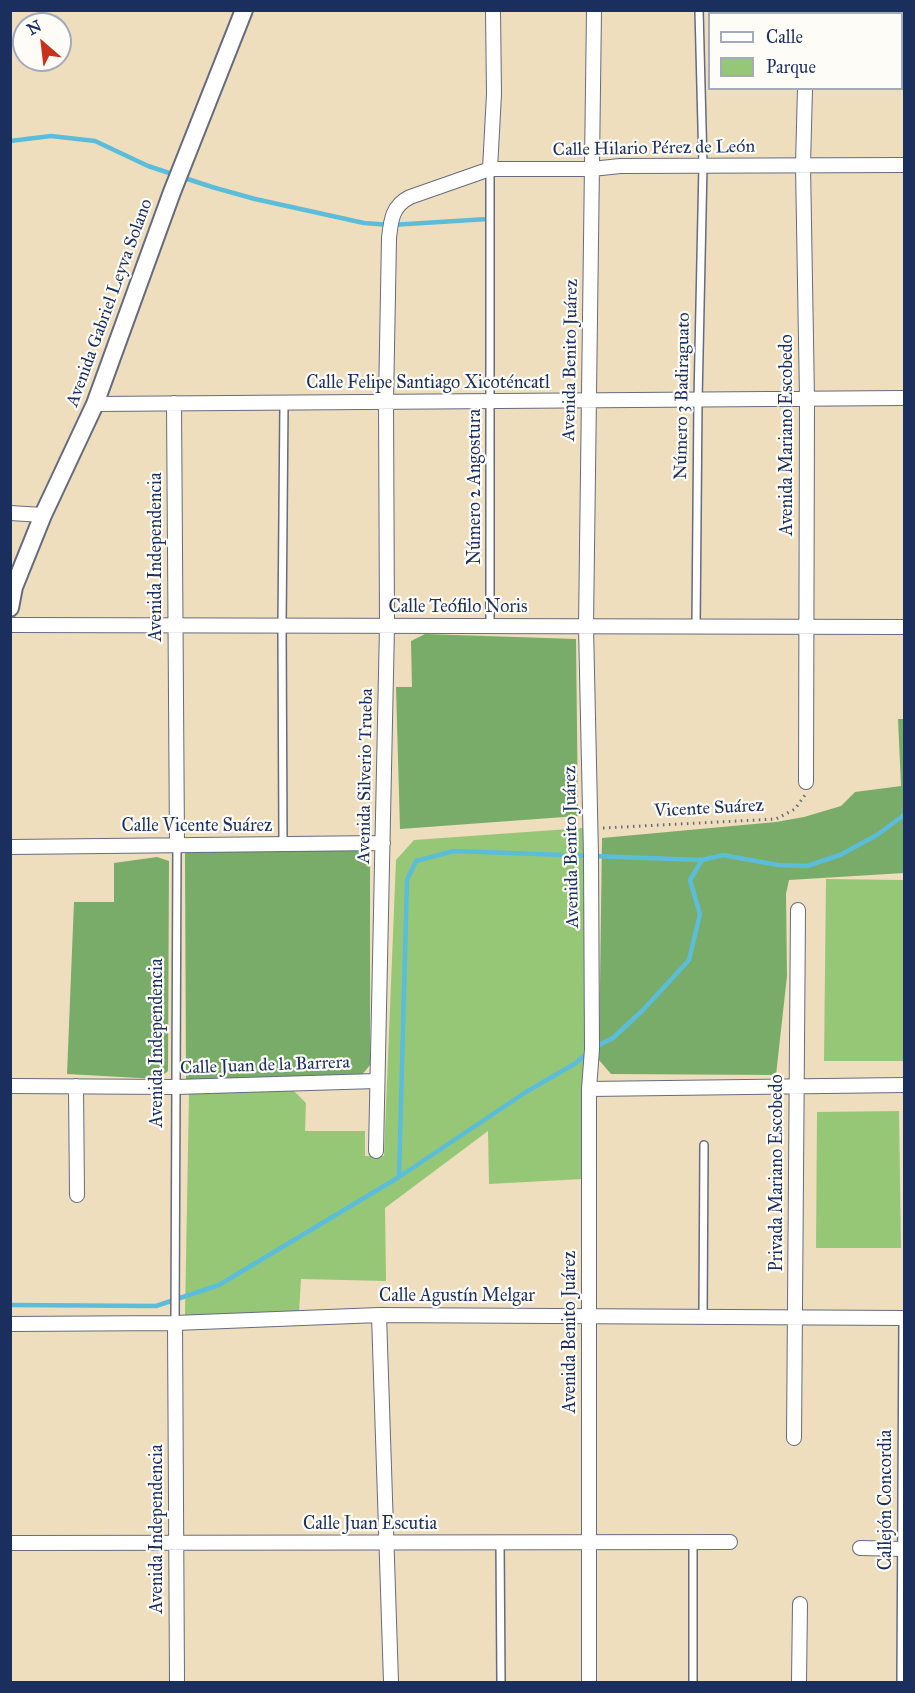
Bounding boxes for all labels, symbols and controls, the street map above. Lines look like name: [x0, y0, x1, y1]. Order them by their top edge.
north arrow: [12, 12, 72, 72]
legend: [708, 12, 903, 90]
text: N: [24, 16, 45, 39]
text: Calle: [766, 26, 803, 48]
text: Parque: [766, 56, 816, 78]
street label: Calle Hilario Pérez de León: [553, 136, 755, 162]
street label: Avenida Gabriel Leyva Solano: [62, 196, 158, 410]
street label: Avenida Benito Juárez: [559, 279, 583, 441]
street label: Número 3 Badiraguato: [671, 312, 695, 480]
street label: Avenida Mariano Escobedo: [777, 334, 799, 536]
street label: Calle Felipe Santiago Xicoténcatl: [306, 373, 550, 395]
street label: Número 2 Angostura: [465, 409, 487, 565]
street label: Avenida Independencia: [146, 472, 168, 642]
street label: Calle Teófilo Noris: [388, 597, 528, 619]
street label: Avenida Silverio Trueba: [354, 688, 378, 864]
street label: Avenida Benito Juárez: [560, 766, 584, 928]
street label: Vicente Suárez: [654, 795, 764, 823]
street label: Calle Vicente Suárez: [122, 816, 272, 838]
street label: Avenida Independencia: [147, 958, 169, 1128]
street label: Calle Juan de la Barrera: [180, 1052, 350, 1080]
street label: Privada Mariano Escobedo: [767, 1074, 789, 1272]
street label: Avenida Benito Juárez: [560, 1251, 582, 1413]
street label: Calle Agustín Melgar: [379, 1286, 535, 1308]
street label: Callejón Concordia: [876, 1430, 898, 1570]
street label: Avenida Independencia: [147, 1444, 169, 1614]
street label: Calle Juan Escutia: [303, 1514, 437, 1536]

